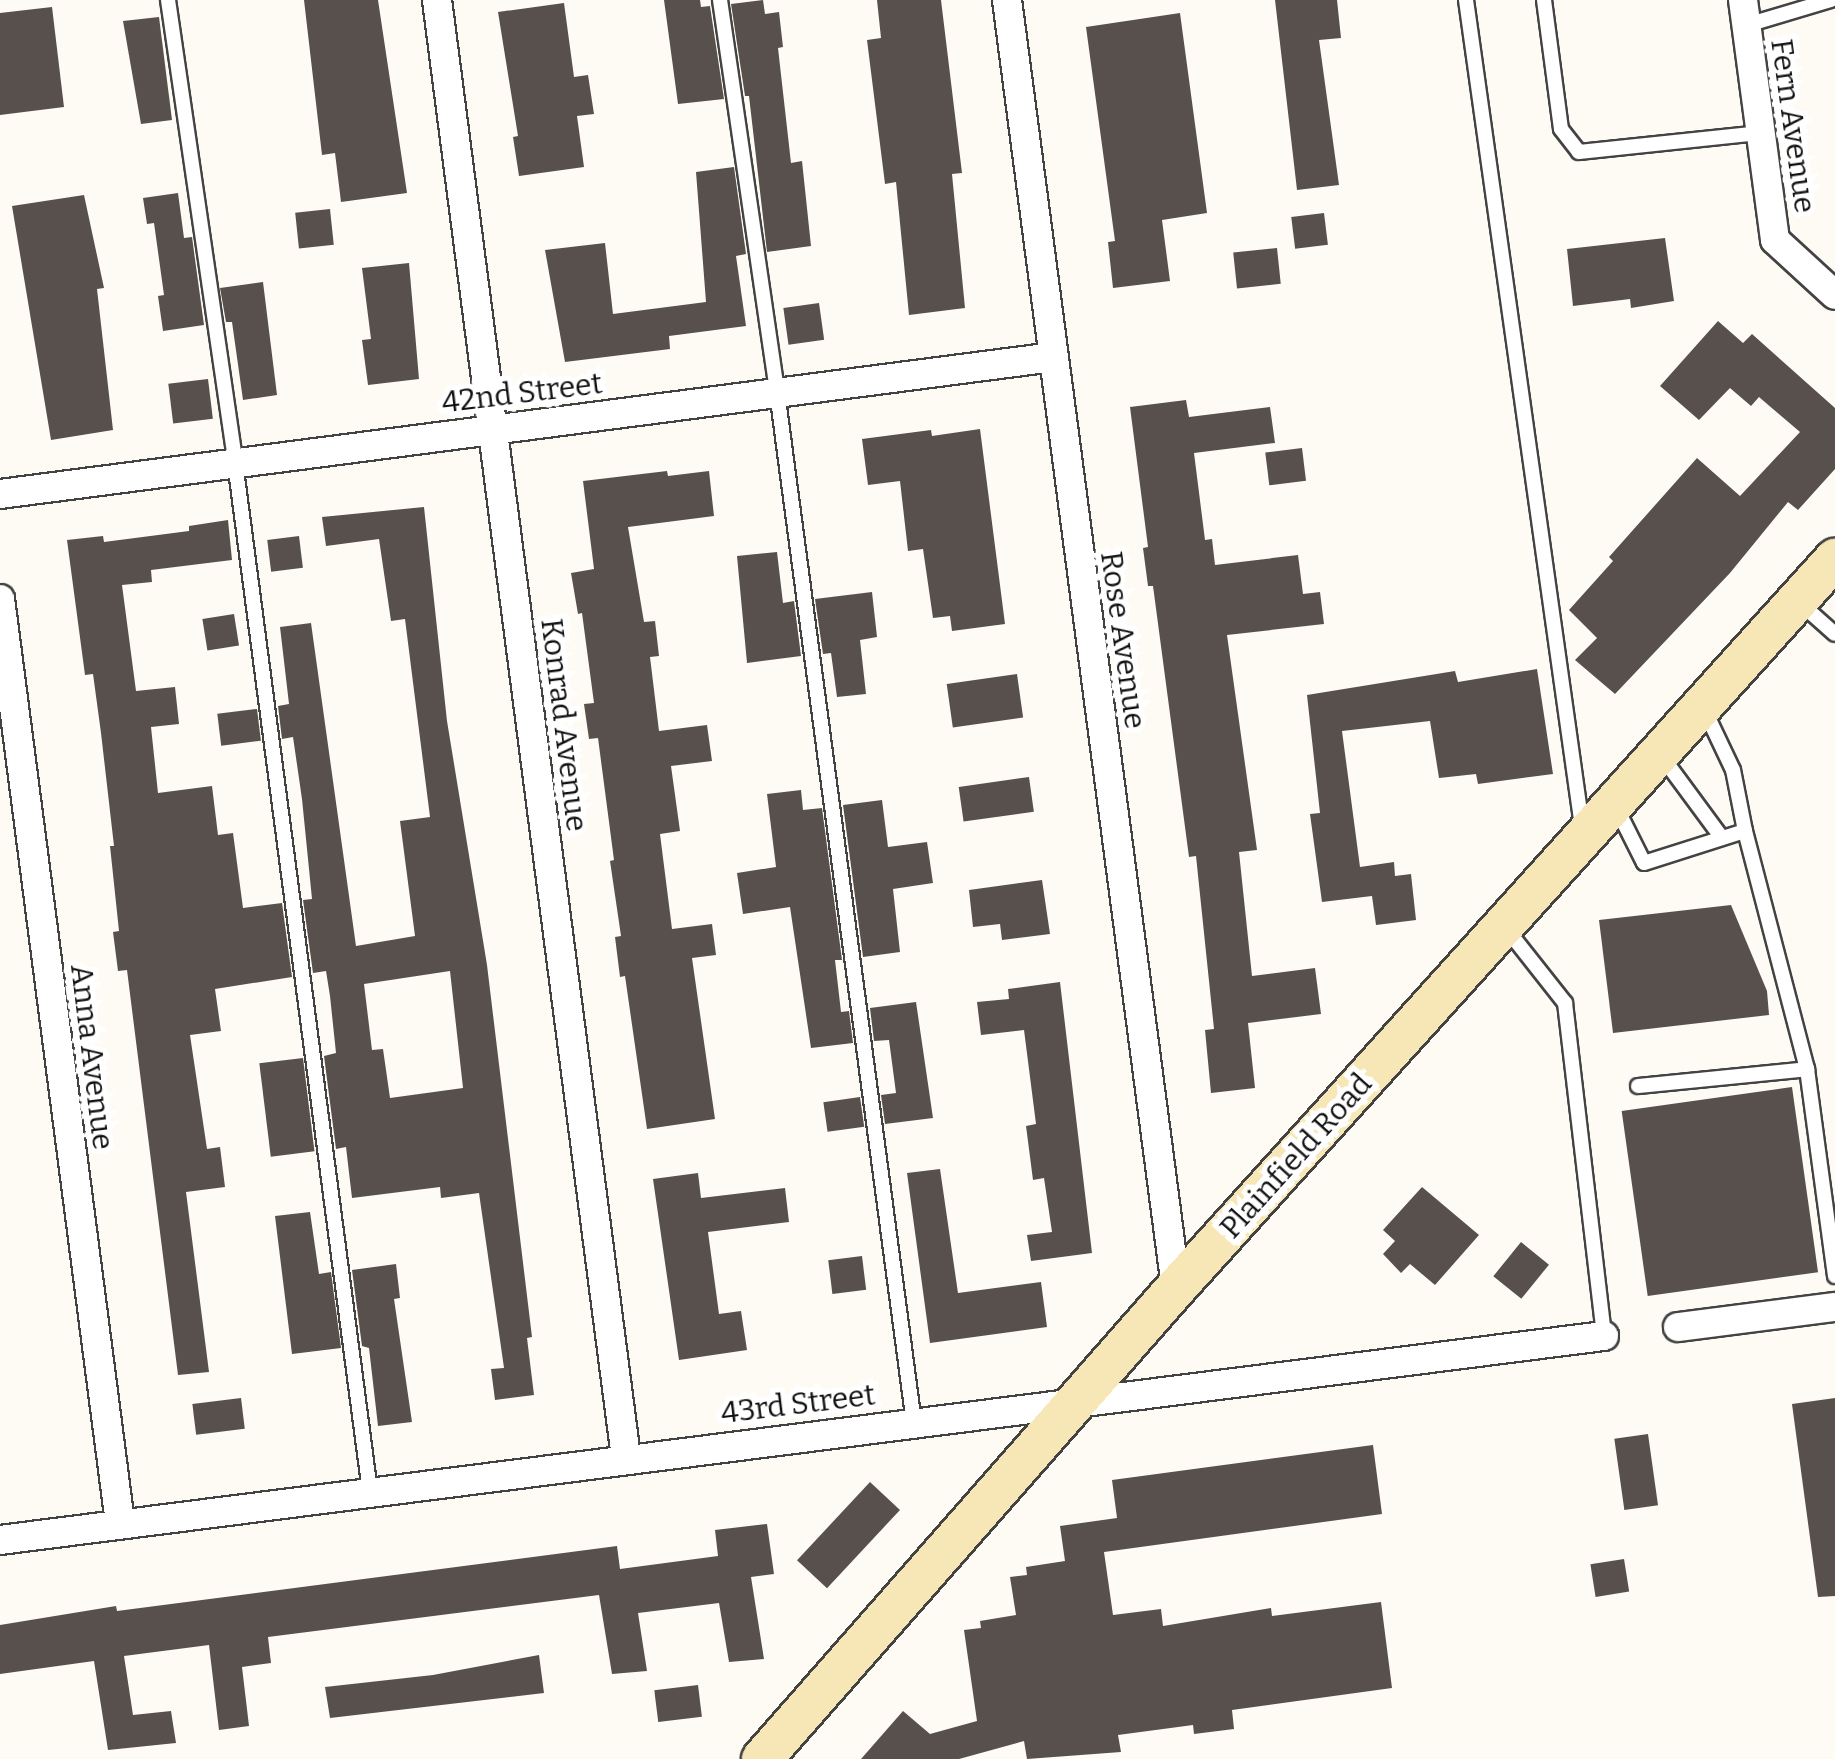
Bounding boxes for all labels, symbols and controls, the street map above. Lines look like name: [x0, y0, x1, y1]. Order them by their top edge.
street label: Fern Avenue: [1763, 37, 1823, 215]
street label: 42nd Street: [440, 365, 604, 421]
street label: Rose Avenue: [1093, 549, 1153, 731]
street label: Konrad Avenue: [533, 617, 595, 833]
street label: Anna Avenue: [63, 962, 121, 1152]
street label: Plainfield Road: [1213, 1066, 1379, 1246]
street label: 43rd Street: [719, 1377, 877, 1431]

